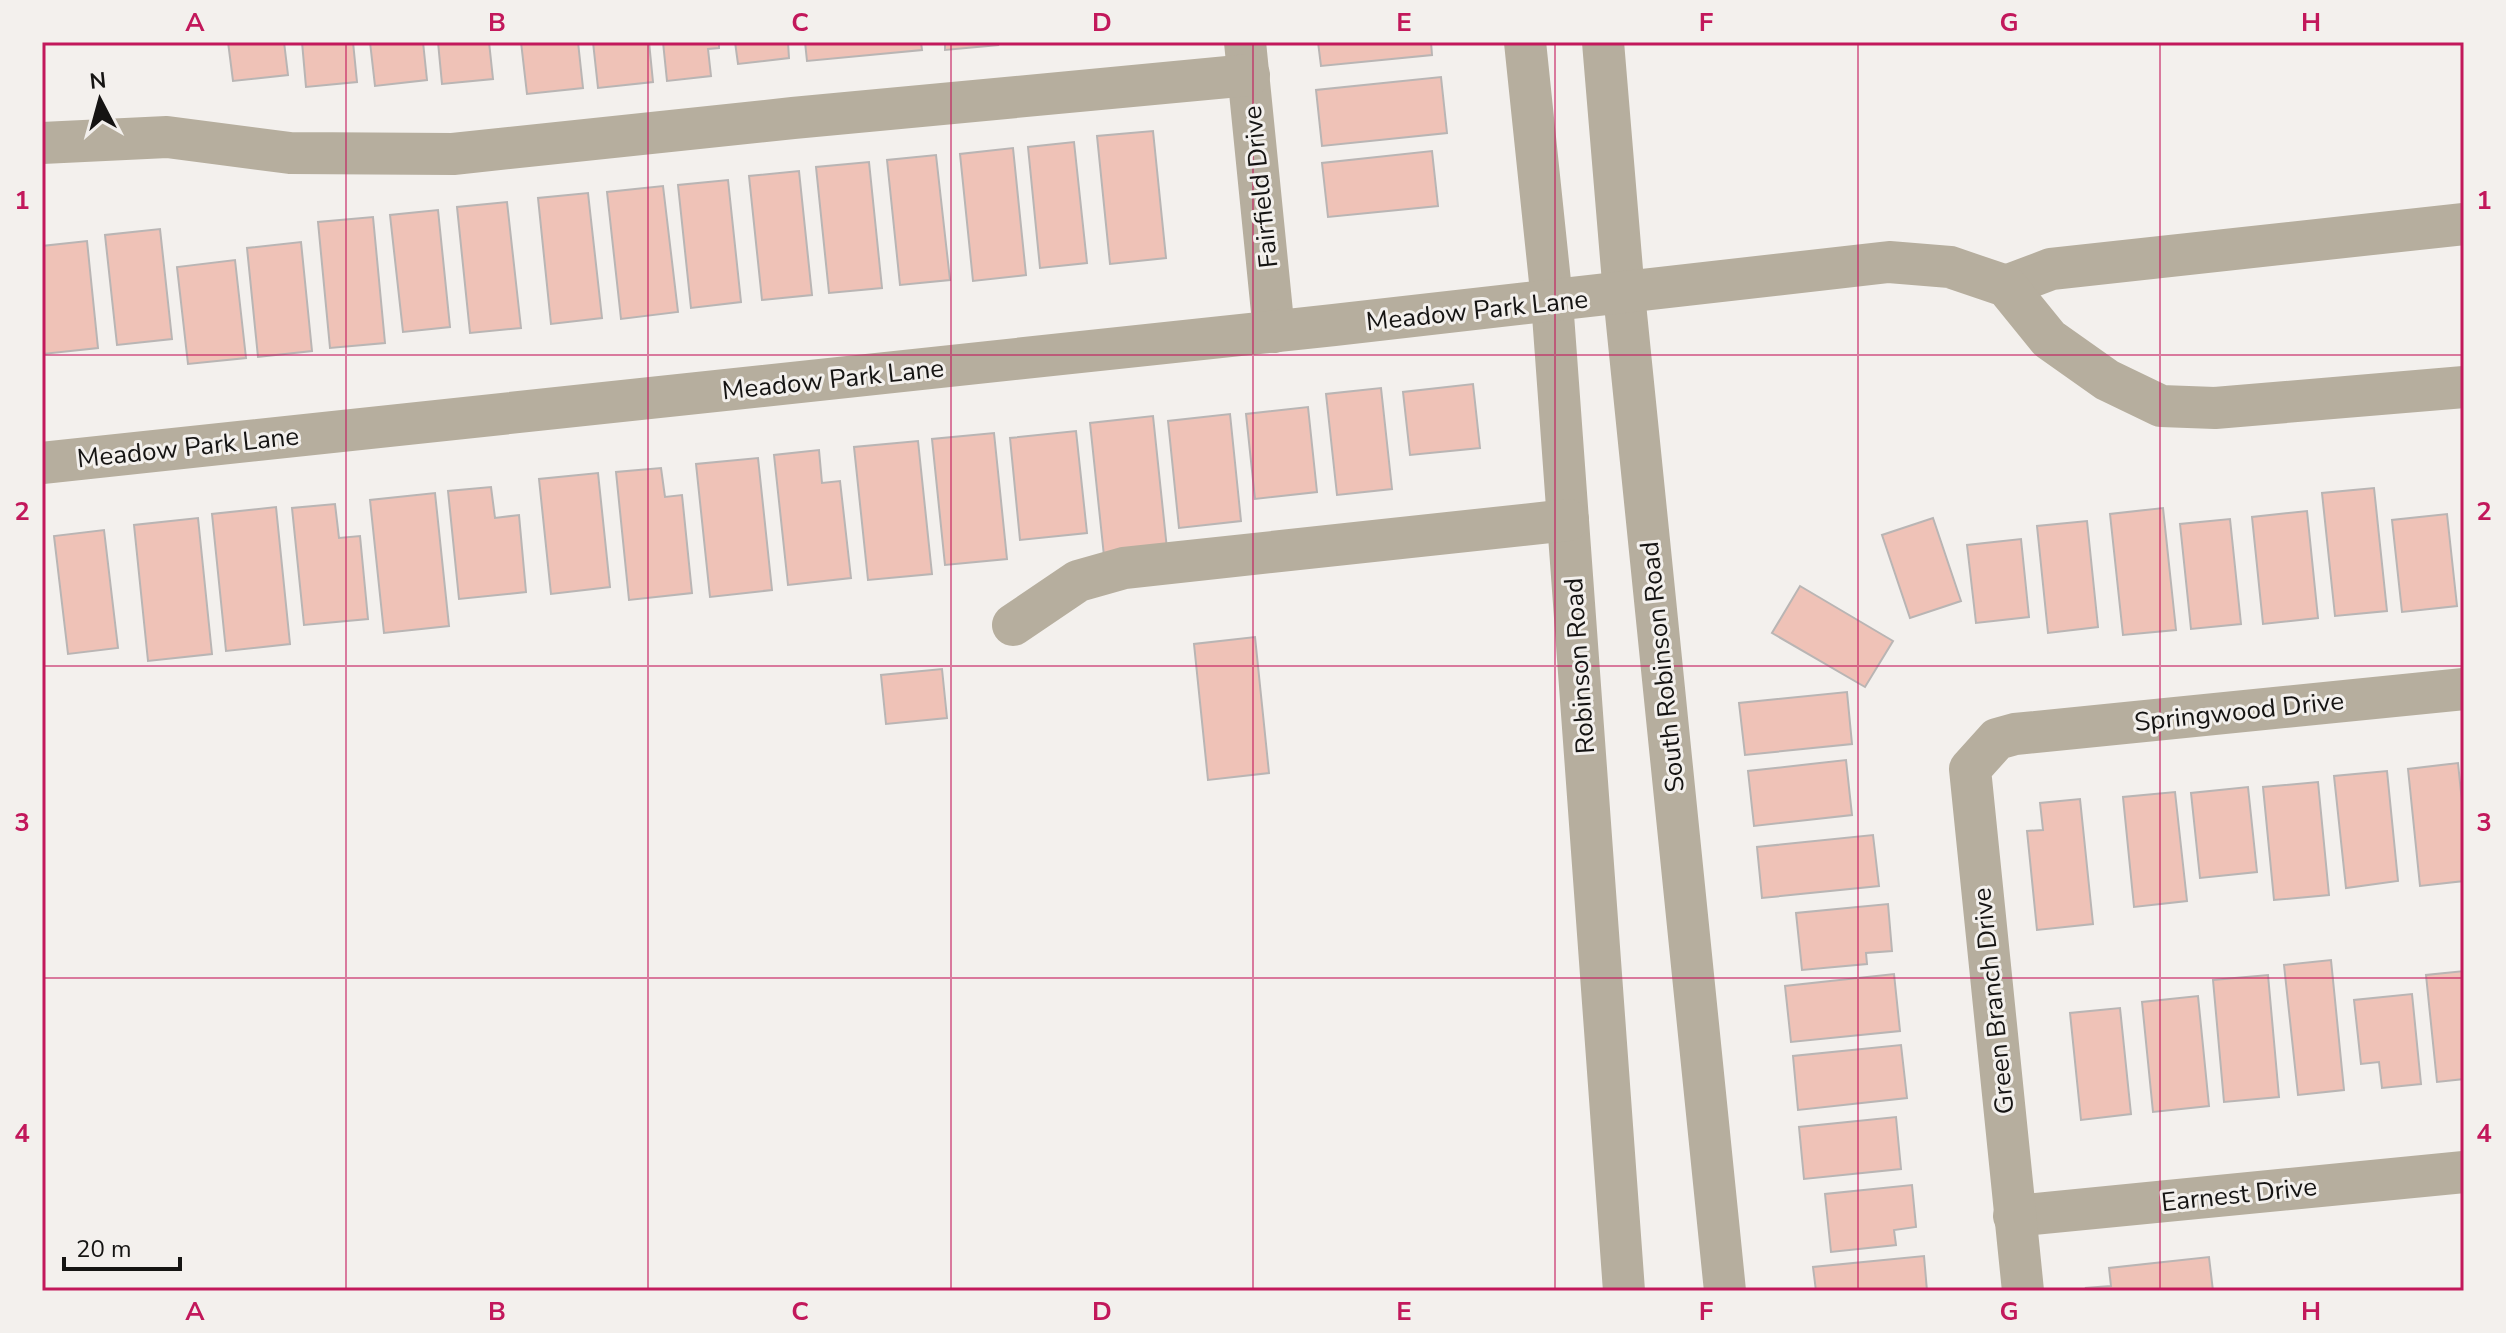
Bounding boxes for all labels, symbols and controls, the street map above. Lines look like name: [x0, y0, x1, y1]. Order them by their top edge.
text: A: [185, 5, 205, 40]
text: B: [488, 5, 506, 40]
text: C: [791, 5, 809, 40]
text: D: [1092, 5, 1112, 40]
text: E: [1396, 5, 1412, 40]
text: F: [1699, 5, 1713, 40]
text: G: [1999, 5, 2019, 40]
text: H: [2301, 5, 2321, 40]
north arrow: [60, 60, 140, 140]
text: N: [88, 65, 108, 97]
street label: Fairfield Drive: [1235, 104, 1286, 270]
text: 1: [14, 183, 30, 218]
text: 1: [2476, 183, 2492, 218]
street label: Meadow Park Lane: [1364, 281, 1590, 340]
street label: Meadow Park Lane: [720, 350, 946, 409]
street label: Meadow Park Lane: [75, 418, 301, 477]
text: 2: [14, 494, 30, 529]
text: 2: [2476, 494, 2492, 529]
street label: South Robinson Road: [1632, 540, 1693, 794]
street label: Robinson Road: [1556, 577, 1603, 755]
street label: Springwood Drive: [2133, 683, 2346, 740]
text: 3: [14, 805, 30, 840]
text: 3: [2476, 805, 2492, 840]
street label: Green Branch Drive: [1964, 886, 2023, 1116]
text: 4: [14, 1116, 30, 1151]
text: 4: [2476, 1116, 2492, 1151]
street label: Earnest Drive: [2159, 1169, 2319, 1220]
scale bar: [64, 1221, 180, 1271]
text: 20 m: [76, 1233, 132, 1265]
text: A: [185, 1294, 205, 1329]
text: B: [488, 1294, 506, 1329]
text: C: [791, 1294, 809, 1329]
text: D: [1092, 1294, 1112, 1329]
text: E: [1396, 1294, 1412, 1329]
text: F: [1699, 1294, 1713, 1329]
text: G: [1999, 1294, 2019, 1329]
text: H: [2301, 1294, 2321, 1329]

